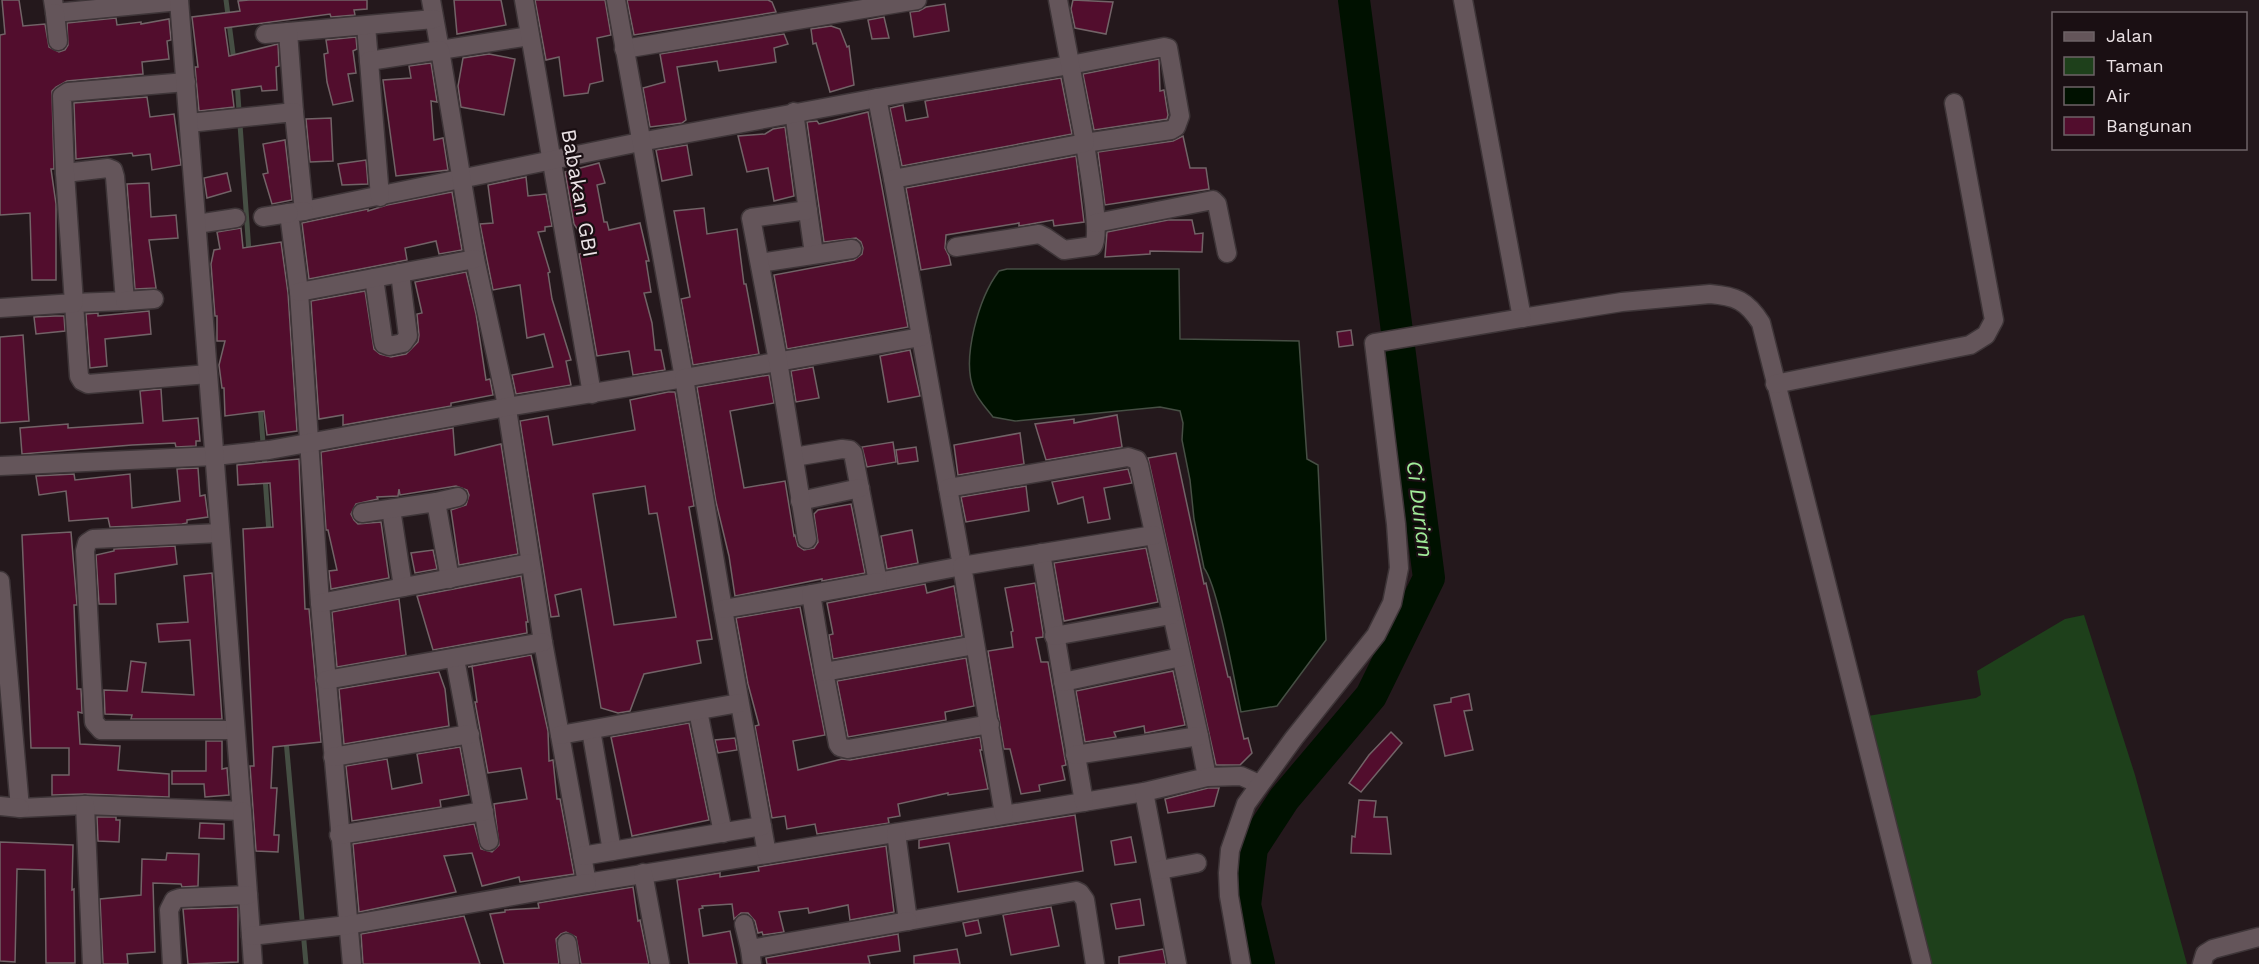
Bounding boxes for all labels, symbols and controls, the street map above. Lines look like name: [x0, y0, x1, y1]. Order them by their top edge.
legend: [2052, 12, 2247, 150]
text: Jalan: [2106, 25, 2153, 46]
text: Taman: [2106, 55, 2164, 76]
text: Air: [2106, 85, 2130, 106]
text: Bangunan: [2106, 115, 2192, 136]
street label: Babakan GBI: [556, 127, 604, 259]
water label: Ci Durian: [1402, 459, 1438, 559]

